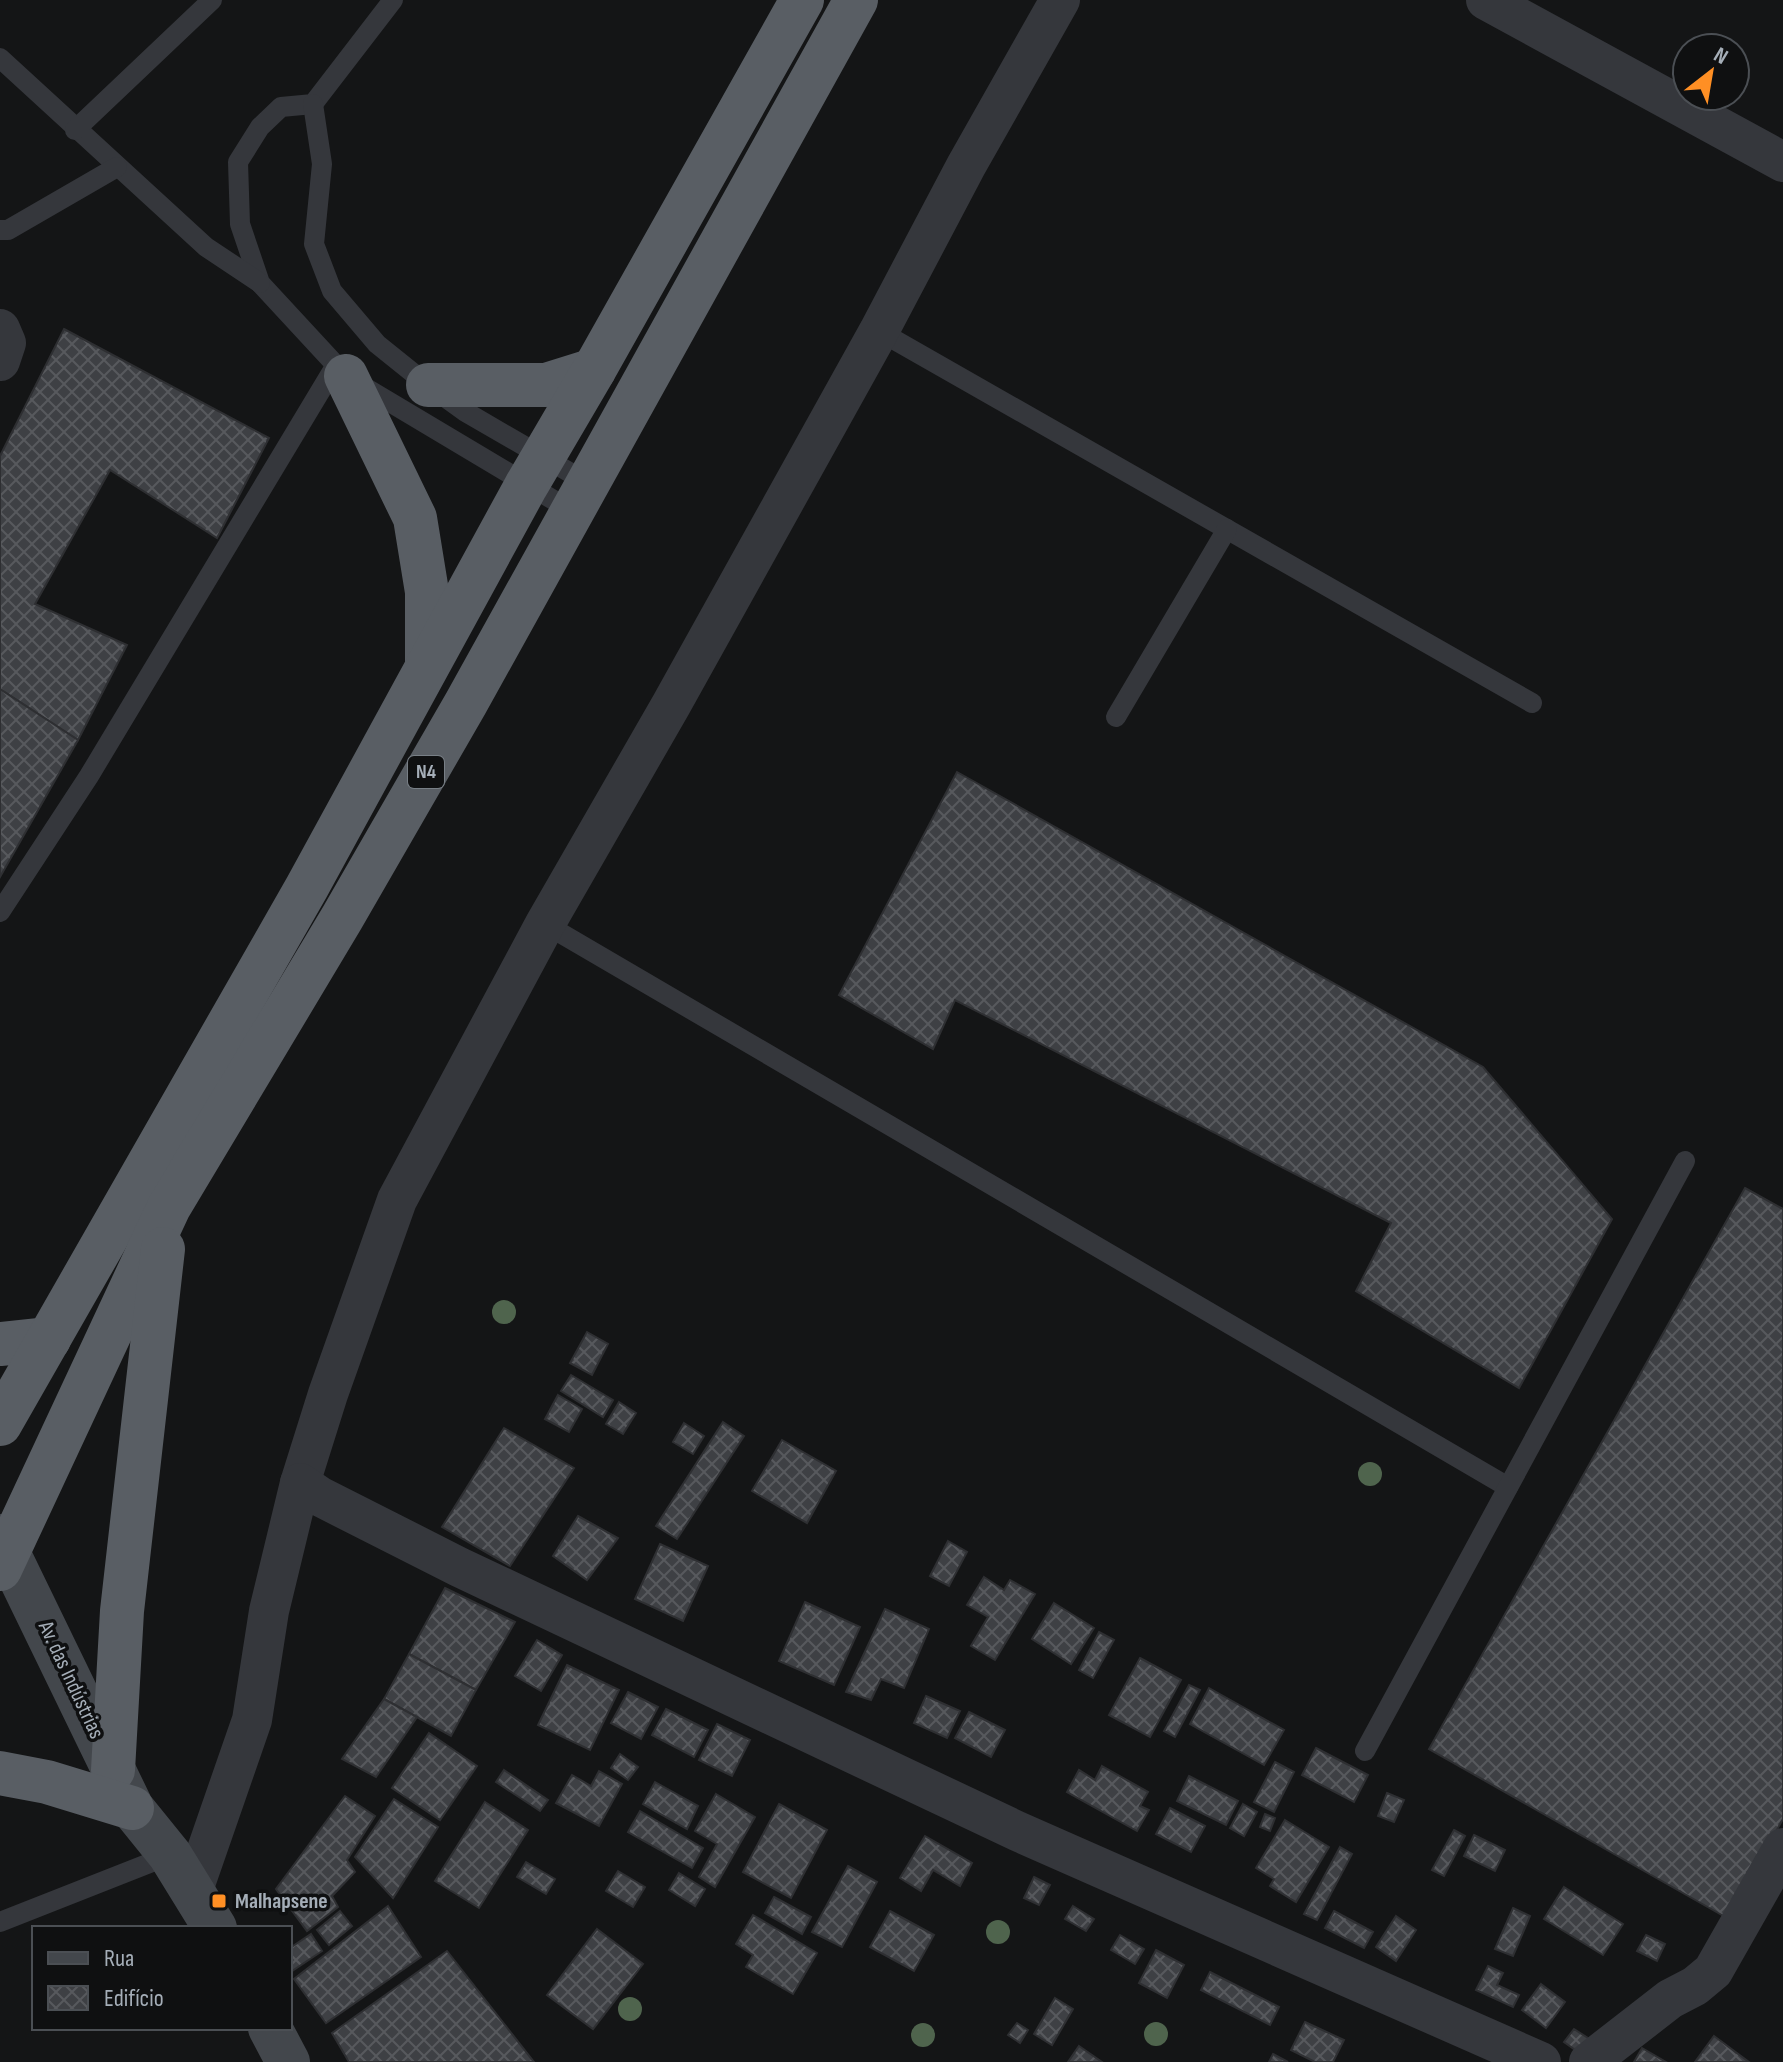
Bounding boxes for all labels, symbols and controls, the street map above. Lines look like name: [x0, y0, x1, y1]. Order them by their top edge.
north arrow: [1671, 32, 1751, 112]
text: N: [1709, 42, 1733, 71]
road number: N4: [408, 756, 444, 788]
street label: Av. das Indústrias: [32, 1616, 110, 1743]
place label: Malhapsene: [235, 1888, 328, 1915]
marker: Malhapsene: [210, 1892, 228, 1910]
legend: [32, 1926, 292, 2030]
text: Rua: [104, 1944, 134, 1973]
text: Edifício: [104, 1984, 164, 2013]

